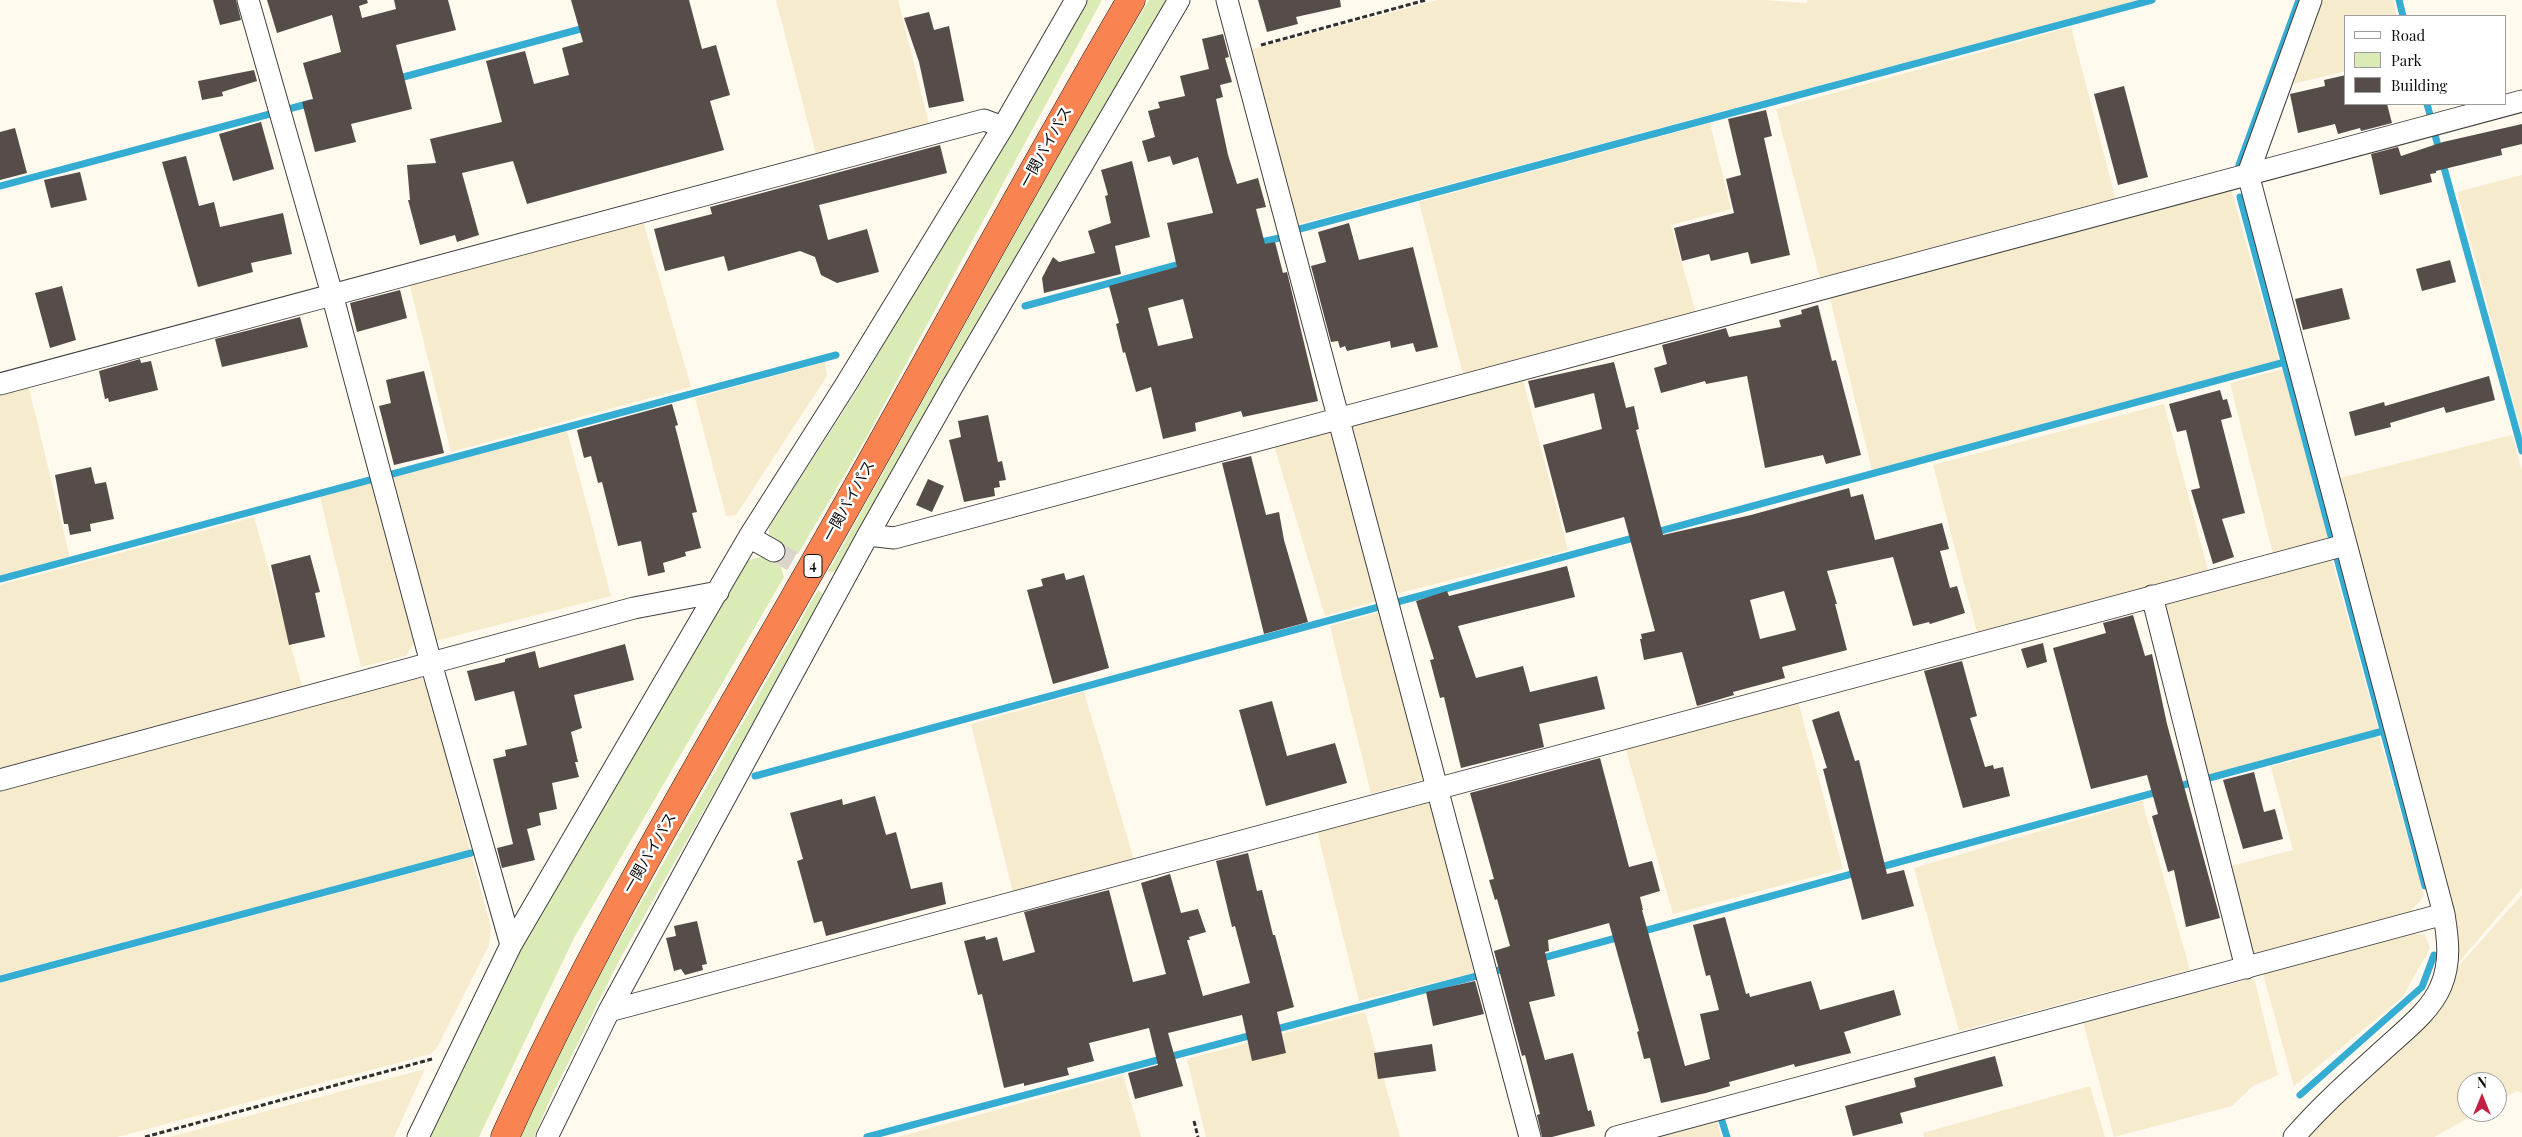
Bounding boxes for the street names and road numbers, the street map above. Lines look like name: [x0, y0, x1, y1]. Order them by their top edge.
street label: 一関バイパス: [1016, 103, 1076, 191]
street label: 一関バイパス: [819, 457, 879, 545]
road number: 4: [804, 554, 822, 578]
street label: 一関バイパス: [620, 810, 680, 896]

